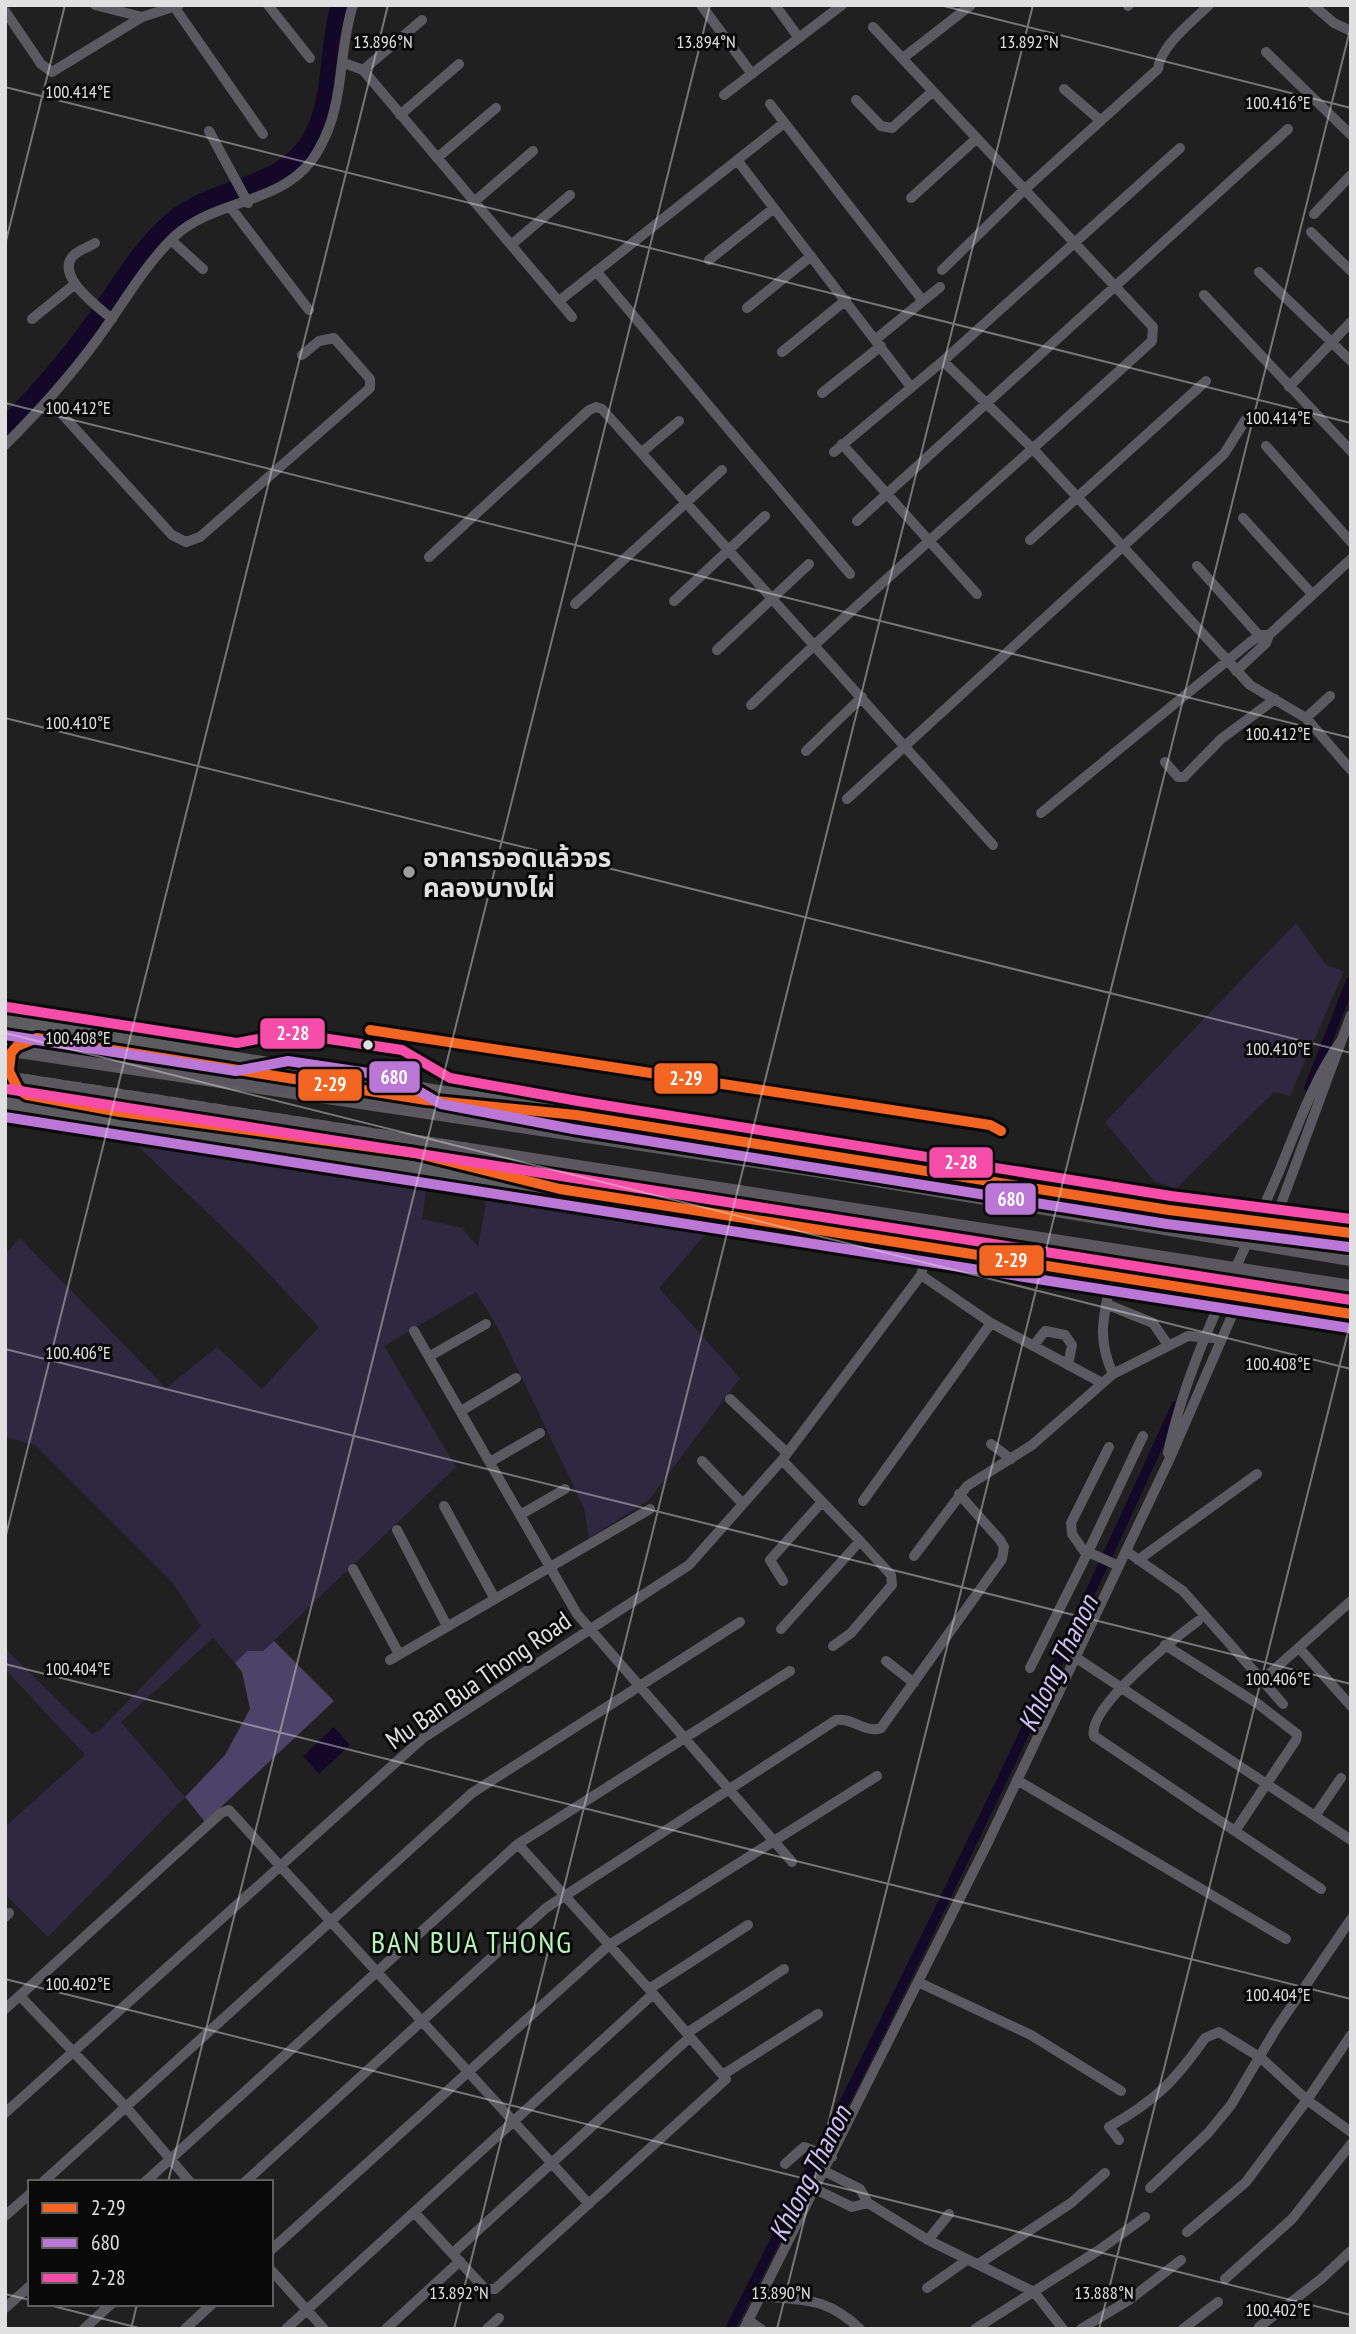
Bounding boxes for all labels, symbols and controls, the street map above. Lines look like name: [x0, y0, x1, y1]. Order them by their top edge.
text: 13.896°N: [353, 30, 413, 53]
text: 13.894°N: [676, 30, 736, 53]
text: 13.892°N: [999, 30, 1059, 53]
text: 100.414°E: [45, 80, 111, 103]
text: 100.416°E: [1245, 91, 1311, 114]
text: 100.412°E: [45, 396, 111, 419]
text: 100.414°E: [1245, 406, 1311, 429]
text: 100.410°E: [45, 711, 111, 734]
text: 100.412°E: [1245, 722, 1311, 745]
place label: อาคารจอดแล้วจร คลองบางไผ่: [423, 841, 611, 904]
marker: อาคารจอดแล้วจร คลองบางไผ่: [401, 864, 417, 880]
line badge: 2-28: [259, 1017, 326, 1050]
text: 2-28: [277, 1021, 309, 1045]
text: 100.408°E: [45, 1026, 111, 1049]
text: 100.410°E: [1245, 1037, 1311, 1060]
unlabelled marker: [361, 1038, 375, 1052]
line badge: 680: [368, 1060, 421, 1094]
line badge: 2-29: [653, 1062, 719, 1095]
text: 680: [380, 1065, 408, 1089]
text: 2-29: [670, 1066, 702, 1090]
line badge: 2-29: [297, 1068, 363, 1102]
text: 2-29: [314, 1072, 346, 1096]
line badge: 2-28: [928, 1146, 994, 1179]
text: 2-28: [945, 1150, 977, 1174]
line badge: 680: [984, 1182, 1037, 1216]
text: 680: [997, 1187, 1025, 1211]
line badge: 2-29: [978, 1244, 1045, 1277]
text: 2-29: [995, 1248, 1027, 1272]
text: 100.406°E: [45, 1341, 111, 1364]
text: 100.408°E: [1245, 1352, 1311, 1375]
water label: Khlong Thanon: [1008, 1587, 1107, 1737]
street label: Mu Ban Bua Thong Road: [379, 1604, 577, 1756]
text: 100.404°E: [45, 1657, 111, 1680]
text: 100.406°E: [1245, 1667, 1311, 1690]
district label: BAN BUA THONG: [371, 1922, 573, 1961]
text: 100.402°E: [45, 1972, 111, 1995]
text: 100.404°E: [1245, 1983, 1311, 2006]
water label: Khlong Thanon: [759, 2098, 860, 2247]
legend: [28, 2180, 273, 2306]
text: 2-29: [91, 2194, 125, 2221]
text: 680: [91, 2229, 119, 2256]
text: 2-28: [91, 2264, 125, 2291]
text: 13.892°N: [429, 2281, 489, 2304]
text: 13.890°N: [751, 2281, 811, 2304]
text: 13.888°N: [1074, 2281, 1134, 2304]
text: 100.402°E: [1245, 2298, 1311, 2321]

